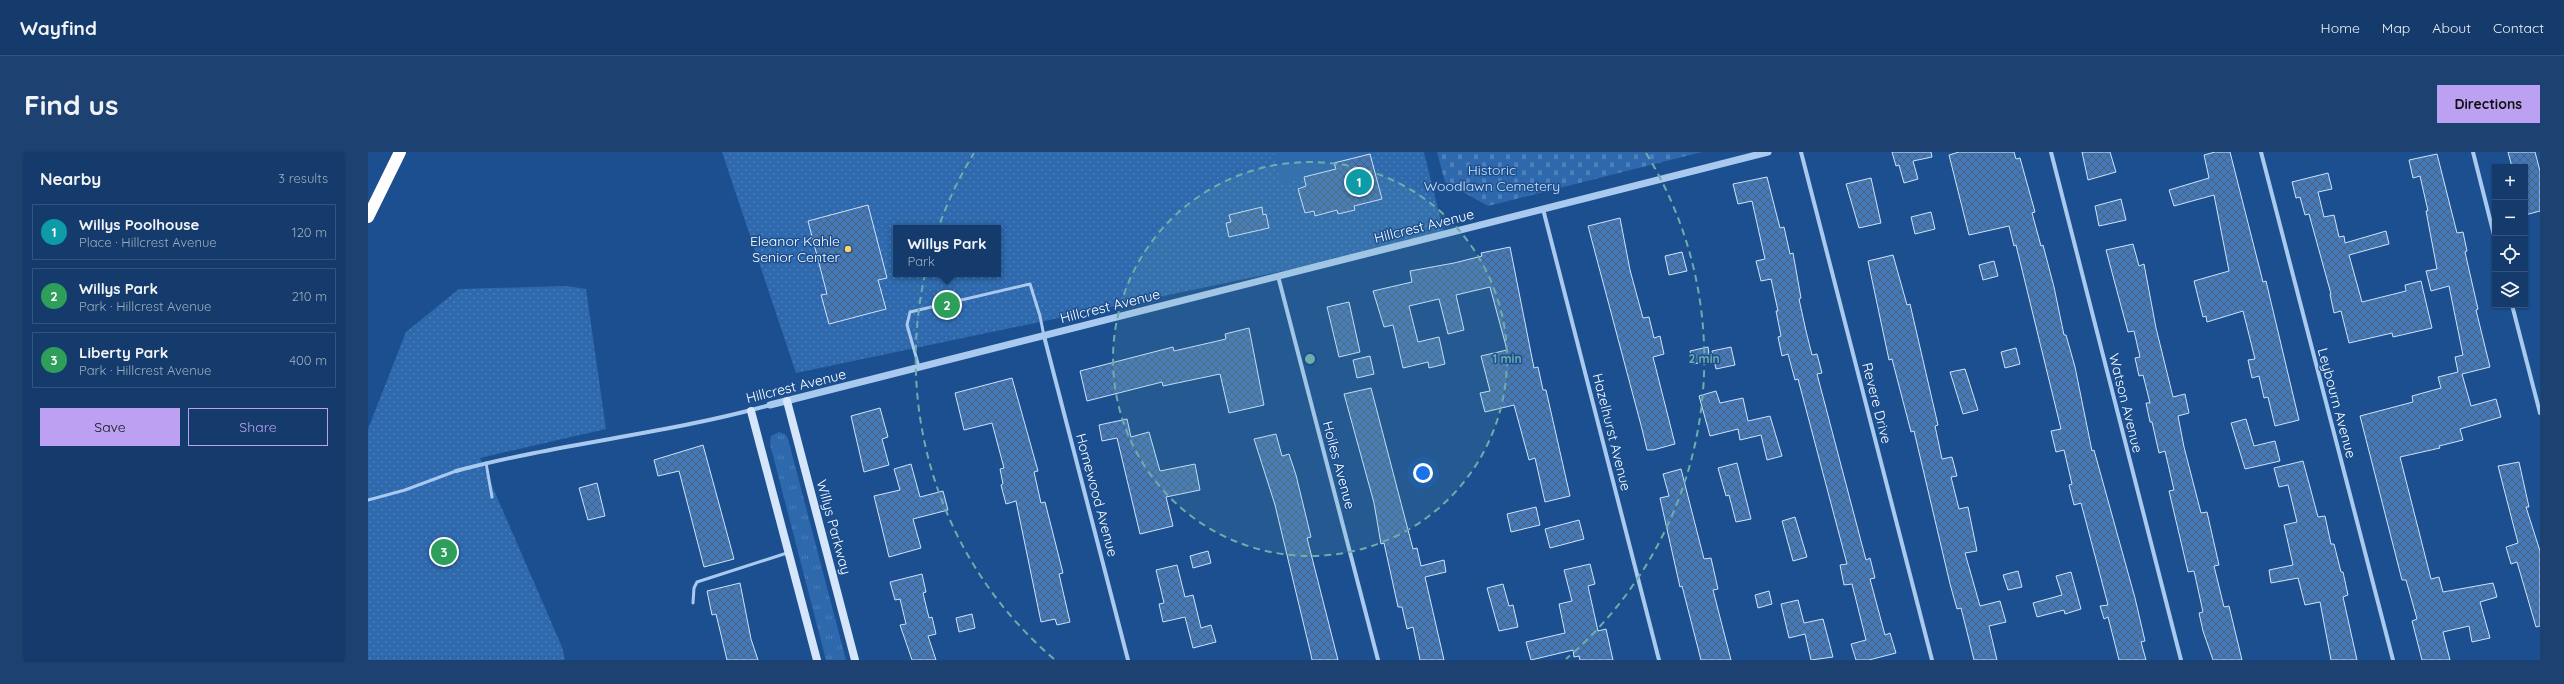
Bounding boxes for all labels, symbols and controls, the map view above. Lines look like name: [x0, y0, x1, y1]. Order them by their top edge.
text: Wayfind: [20, 16, 97, 40]
text: Home: [2321, 19, 2360, 37]
text: Map: [2382, 19, 2410, 37]
text: About: [2432, 19, 2471, 37]
text: Contact: [2493, 19, 2544, 37]
button: Directions: [2437, 85, 2540, 123]
text: Find us: [24, 87, 118, 122]
park label: Historic Woodlawn Cemetery: [1424, 161, 1560, 195]
map controls: [2492, 164, 2528, 308]
button: +: [2492, 164, 2528, 200]
pin: 1: [1346, 167, 1372, 197]
text: Nearby: [40, 168, 101, 189]
text: 3 results: [278, 170, 328, 186]
button: −: [2492, 200, 2528, 236]
street label: Hillcrest Avenue: [1372, 205, 1476, 247]
text: Willys Poolhouse: [79, 215, 199, 234]
text: 1: [51, 224, 57, 240]
text: 120 m: [292, 224, 327, 240]
popup: [893, 225, 1001, 277]
place label: Eleanor Kahle Senior Center: [750, 232, 841, 266]
text: Place · Hillcrest Avenue: [79, 234, 217, 250]
text: Willys Park: [907, 234, 987, 253]
button: locate: [2492, 236, 2528, 272]
marker: Eleanor Kahle Senior Center: [843, 244, 853, 254]
text: Park: [907, 253, 935, 269]
button: layers: [2492, 272, 2528, 308]
text: Willys Park: [79, 279, 158, 298]
street label: Hillcrest Avenue: [1058, 285, 1162, 327]
text: 2: [50, 288, 58, 304]
text: 210 m: [292, 288, 327, 304]
pin: 2: [934, 290, 960, 320]
text: Park · Hillcrest Avenue: [79, 298, 211, 314]
text: Liberty Park: [79, 343, 168, 362]
street label: Leybourn Avenue: [2314, 346, 2360, 460]
text: 1 min: [1492, 351, 1522, 366]
text: 2 min: [1688, 351, 1720, 366]
street label: Watson Avenue: [2105, 351, 2147, 455]
text: 3: [51, 352, 57, 368]
text: 400 m: [289, 352, 327, 368]
centre of rings: [1303, 352, 1317, 366]
street label: Revere Drive: [1858, 361, 1896, 445]
text: Park · Hillcrest Avenue: [79, 362, 211, 378]
street label: Hillcrest Avenue: [744, 365, 848, 407]
street label: Hazelhurst Avenue: [1589, 371, 1635, 493]
button: Save: [40, 408, 180, 446]
button: Share: [188, 408, 328, 446]
street label: Hoiles Avenue: [1319, 419, 1359, 511]
street label: Homewood Avenue: [1072, 431, 1122, 559]
your location: [1413, 463, 1433, 483]
street label: Willys Parkway: [813, 478, 855, 576]
pin: 3: [431, 537, 457, 567]

